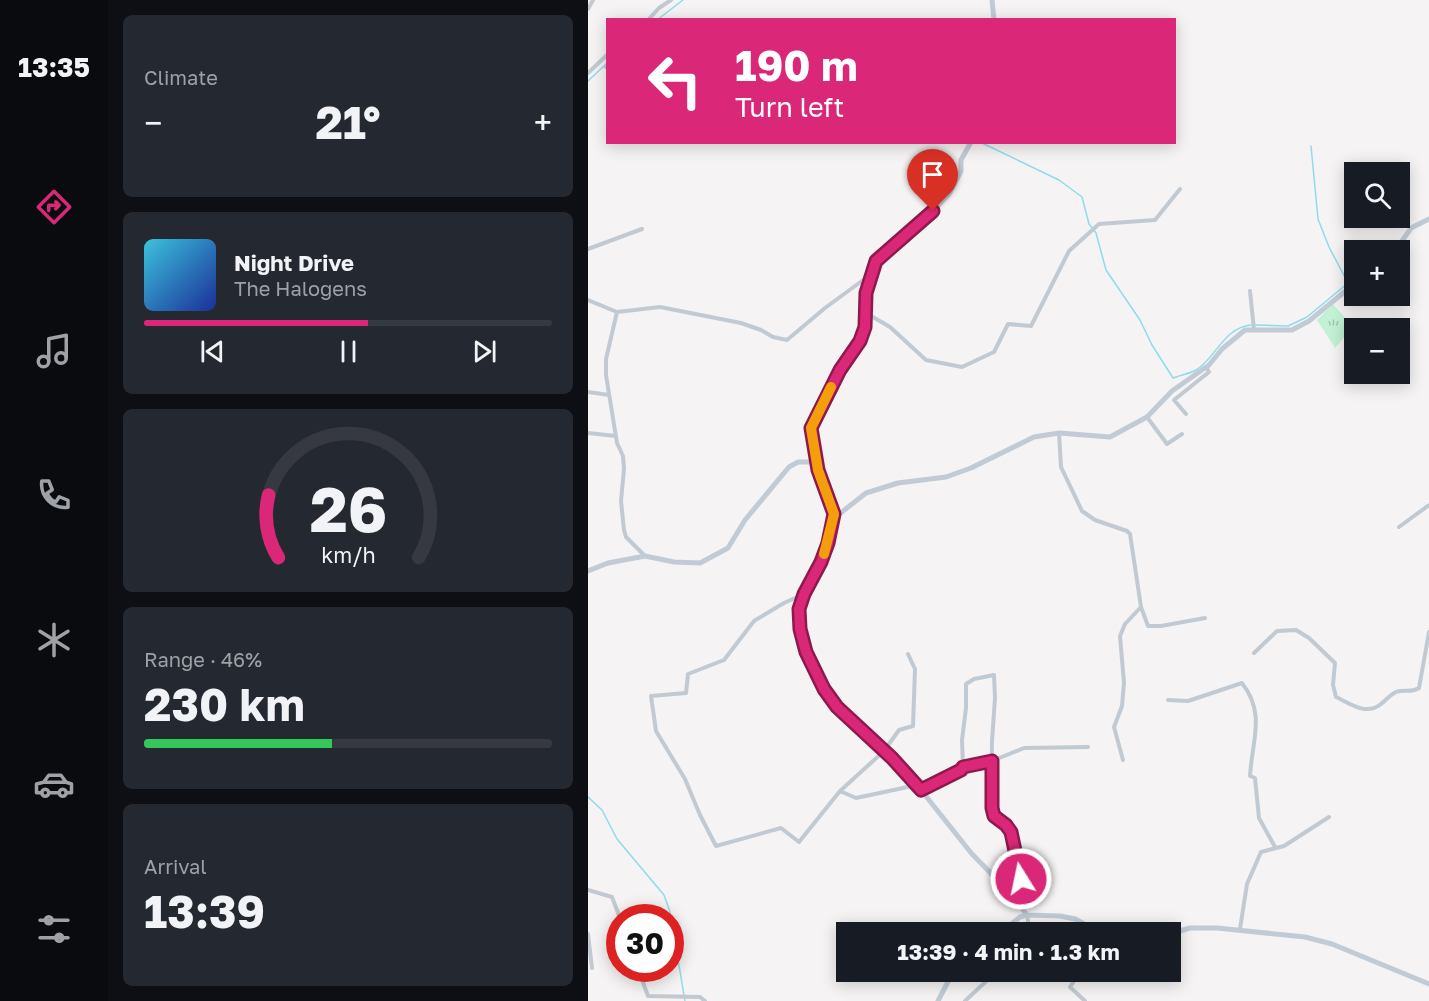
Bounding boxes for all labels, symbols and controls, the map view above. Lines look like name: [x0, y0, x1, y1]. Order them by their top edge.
text: 190 m: [735, 40, 858, 90]
icon: left: [636, 42, 714, 120]
text: 13:35: [18, 51, 90, 83]
text: Climate: [144, 65, 218, 89]
text: Turn left: [735, 91, 844, 123]
text: 21°: [315, 95, 381, 149]
text: −: [144, 103, 162, 142]
text: +: [534, 103, 552, 142]
pin: [907, 149, 958, 211]
icon: arrive: [916, 158, 949, 191]
map controls: [1344, 162, 1410, 384]
button: search: [1344, 162, 1410, 228]
icon: directions: [33, 186, 75, 228]
button: +: [1344, 240, 1410, 306]
text: Night Drive: [234, 249, 354, 276]
text: The Halogens: [234, 276, 367, 300]
button: −: [1344, 318, 1410, 384]
icon: music: [33, 330, 75, 372]
icon: previous: [196, 335, 229, 368]
icon: pause: [332, 335, 365, 368]
icon: next: [468, 335, 501, 368]
text: 26: [309, 471, 387, 546]
icon: phone: [33, 474, 75, 516]
text: km/h: [321, 542, 375, 568]
icon: climate: [33, 619, 75, 661]
text: Range · 46%: [144, 647, 262, 671]
text: 230 km: [144, 677, 305, 731]
icon: car: [33, 763, 75, 805]
position arrow: [989, 847, 1053, 911]
text: Arrival: [144, 854, 207, 878]
text: 13:39: [144, 884, 265, 938]
speed limit sign: 30: [606, 904, 684, 982]
icon: filters: [33, 908, 75, 950]
text: 13:39 · 4 min · 1.3 km: [897, 938, 1120, 965]

